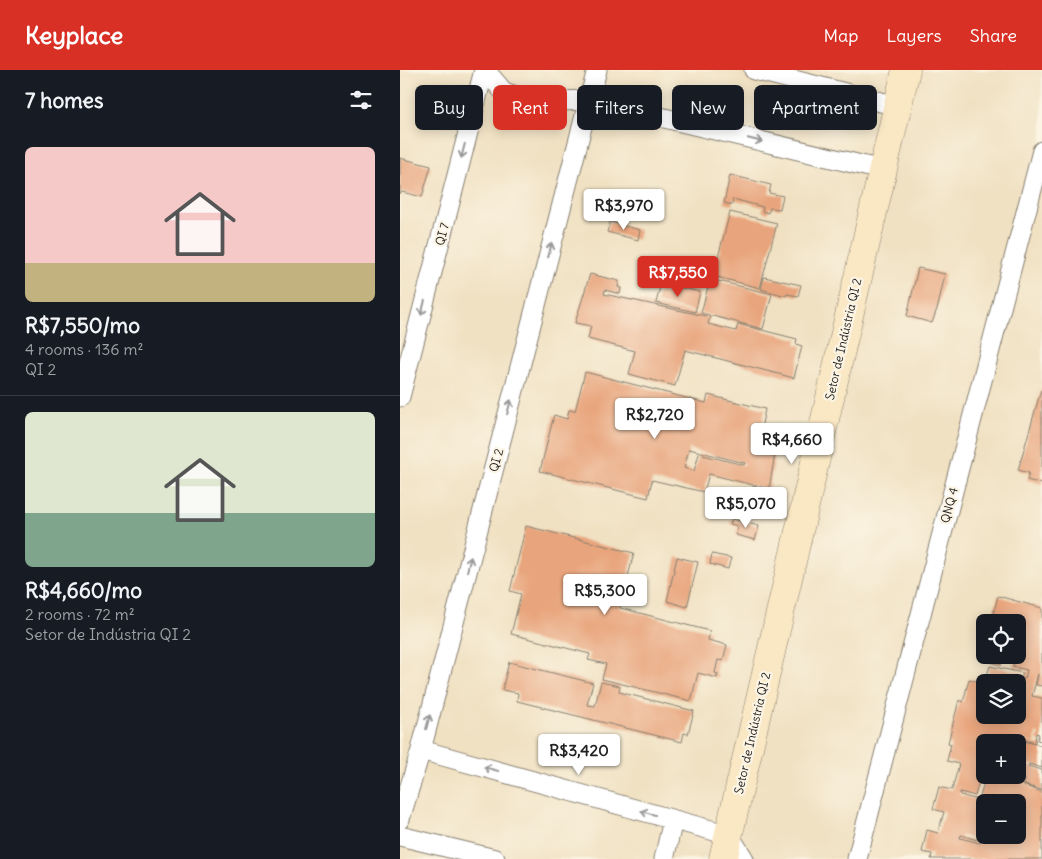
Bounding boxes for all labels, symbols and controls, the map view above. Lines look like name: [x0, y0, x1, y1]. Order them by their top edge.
text: Keyplace: [25, 20, 123, 50]
text: Map: [823, 24, 858, 47]
text: Layers: [886, 24, 942, 47]
text: Share: [970, 24, 1017, 47]
chip: Buy: [415, 85, 483, 130]
chip: Rent: [493, 85, 567, 130]
chip: Filters: [577, 85, 662, 130]
chip: New: [672, 85, 744, 130]
chip: Apartment: [754, 85, 877, 130]
icon: filters: [347, 86, 375, 114]
text: 7 homes: [25, 87, 104, 114]
one-way arrow: [747, 136, 763, 145]
one-way arrow: [458, 143, 468, 159]
icon: home: [155, 179, 245, 269]
pin: R$3,970: [578, 189, 670, 231]
text: R$3,970: [594, 195, 654, 215]
street label: QI 7: [432, 221, 452, 247]
one-way arrow: [546, 242, 555, 258]
pin: R$7,550: [632, 256, 724, 298]
text: R$7,550: [648, 262, 708, 282]
street label: Setor de Indústria QI 2: [822, 276, 864, 401]
one-way arrow: [418, 300, 427, 316]
text: R$7,550/mo: [25, 312, 140, 339]
text: 4 rooms · 136 m²: [25, 339, 143, 359]
text: QI 2: [25, 359, 56, 379]
pin: R$2,720: [609, 398, 701, 440]
one-way arrow: [505, 399, 515, 415]
text: R$2,720: [626, 404, 684, 424]
pin: R$4,660: [746, 422, 838, 465]
text: R$4,660: [762, 429, 822, 449]
icon: home: [155, 445, 245, 535]
street label: QI 2: [486, 446, 506, 473]
pin: R$5,070: [700, 486, 792, 529]
street label: QNQ 4: [937, 486, 961, 524]
text: R$5,070: [716, 493, 776, 513]
one-way arrow: [464, 557, 474, 573]
pin: R$5,300: [559, 574, 651, 616]
text: R$4,660/mo: [25, 577, 142, 604]
text: R$5,300: [574, 580, 636, 600]
text: 2 rooms · 72 m²: [25, 604, 135, 624]
map controls: [976, 614, 1026, 844]
button: locate: [976, 614, 1026, 664]
text: Setor de Indústria QI 2: [25, 624, 191, 644]
street label: Setor de Indústria QI 2: [731, 670, 773, 795]
button: layers: [976, 674, 1026, 724]
one-way arrow: [424, 714, 433, 730]
pin: R$3,420: [533, 734, 625, 776]
button: +: [976, 734, 1026, 784]
text: R$3,420: [549, 740, 609, 760]
one-way arrow: [484, 764, 500, 774]
button: −: [976, 794, 1026, 844]
one-way arrow: [640, 807, 656, 817]

